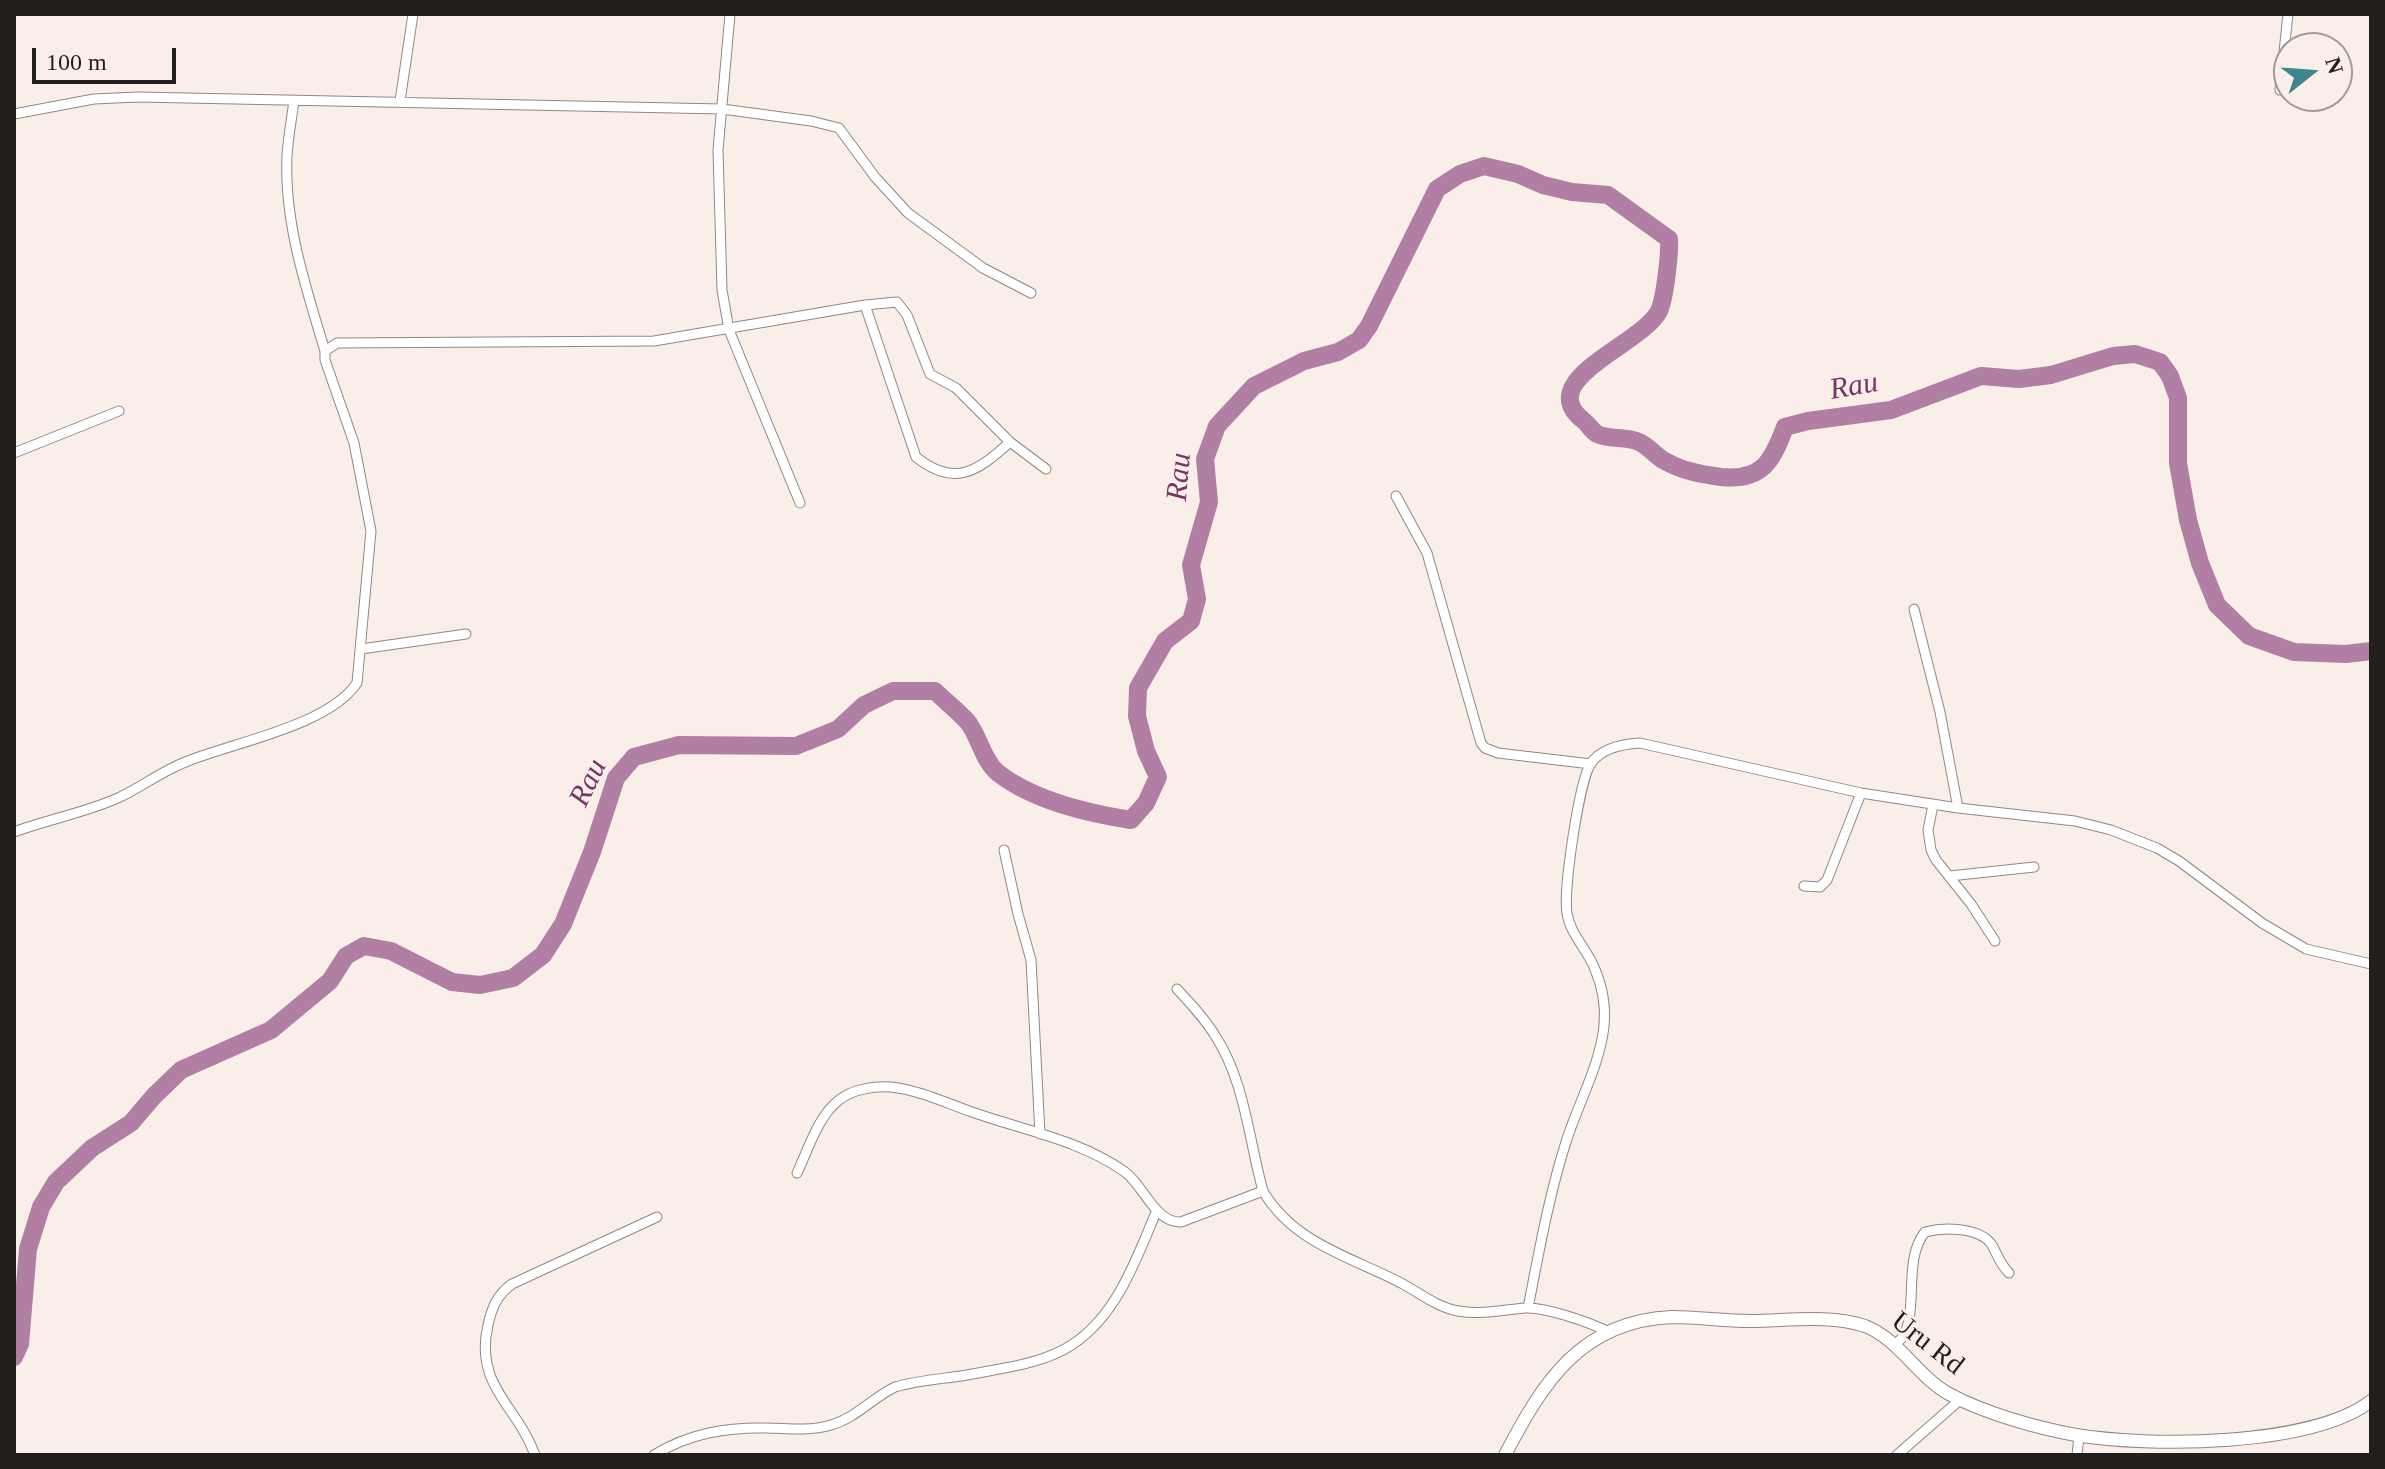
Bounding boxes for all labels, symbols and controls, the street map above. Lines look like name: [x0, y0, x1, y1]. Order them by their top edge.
scale bar: [36, 32, 180, 82]
north arrow: [2273, 32, 2353, 112]
text: 100 m: [46, 49, 107, 75]
text: N: [2320, 54, 2349, 77]
water label: Rau: [1827, 365, 1881, 409]
water label: Rau: [1160, 451, 1200, 503]
water label: Rau: [562, 753, 616, 813]
street label: Uru Rd: [1884, 1305, 1970, 1383]

